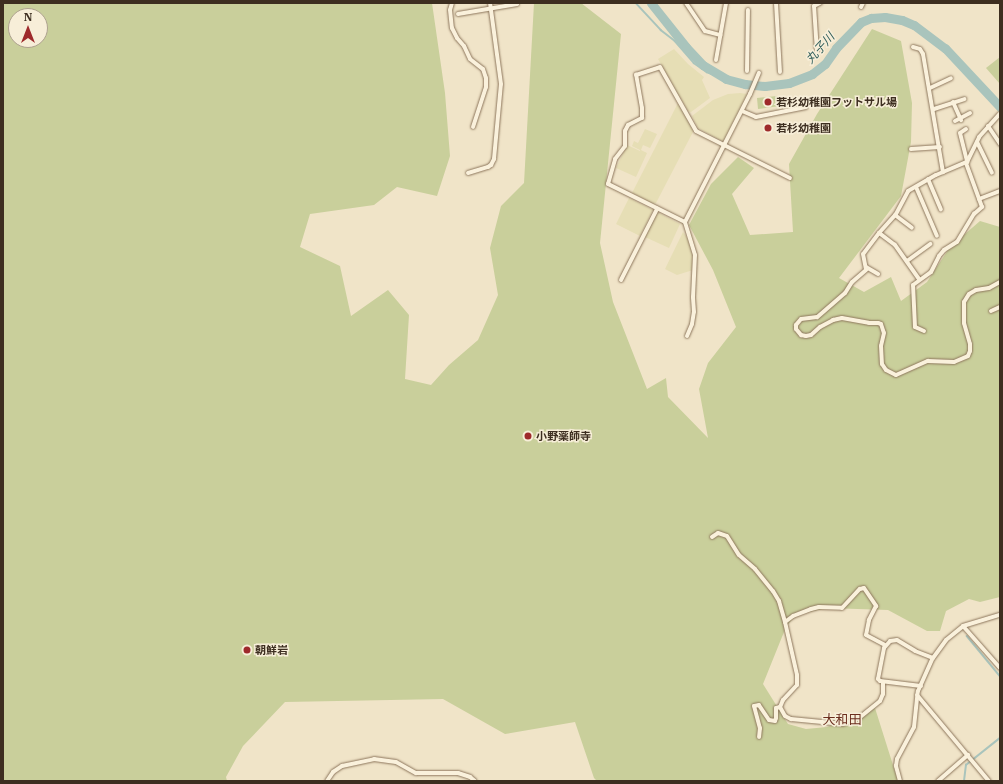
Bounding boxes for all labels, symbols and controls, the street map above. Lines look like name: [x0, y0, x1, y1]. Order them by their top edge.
north arrow: [8, 8, 48, 48]
text: N: [24, 10, 32, 24]
water label: 丸子川: [803, 30, 837, 66]
place label: 若杉幼稚園フットサル場: [776, 95, 897, 109]
marker: 若杉幼稚園フットサル場: [763, 97, 773, 107]
place label: 若杉幼稚園: [776, 121, 831, 135]
marker: 若杉幼稚園: [763, 123, 773, 133]
place label: 小野薬師寺: [536, 429, 591, 443]
marker: 小野薬師寺: [523, 431, 533, 441]
place label: 朝鮮岩: [255, 643, 288, 657]
marker: 朝鮮岩: [242, 645, 252, 655]
district label: 大和田: [823, 712, 861, 728]

